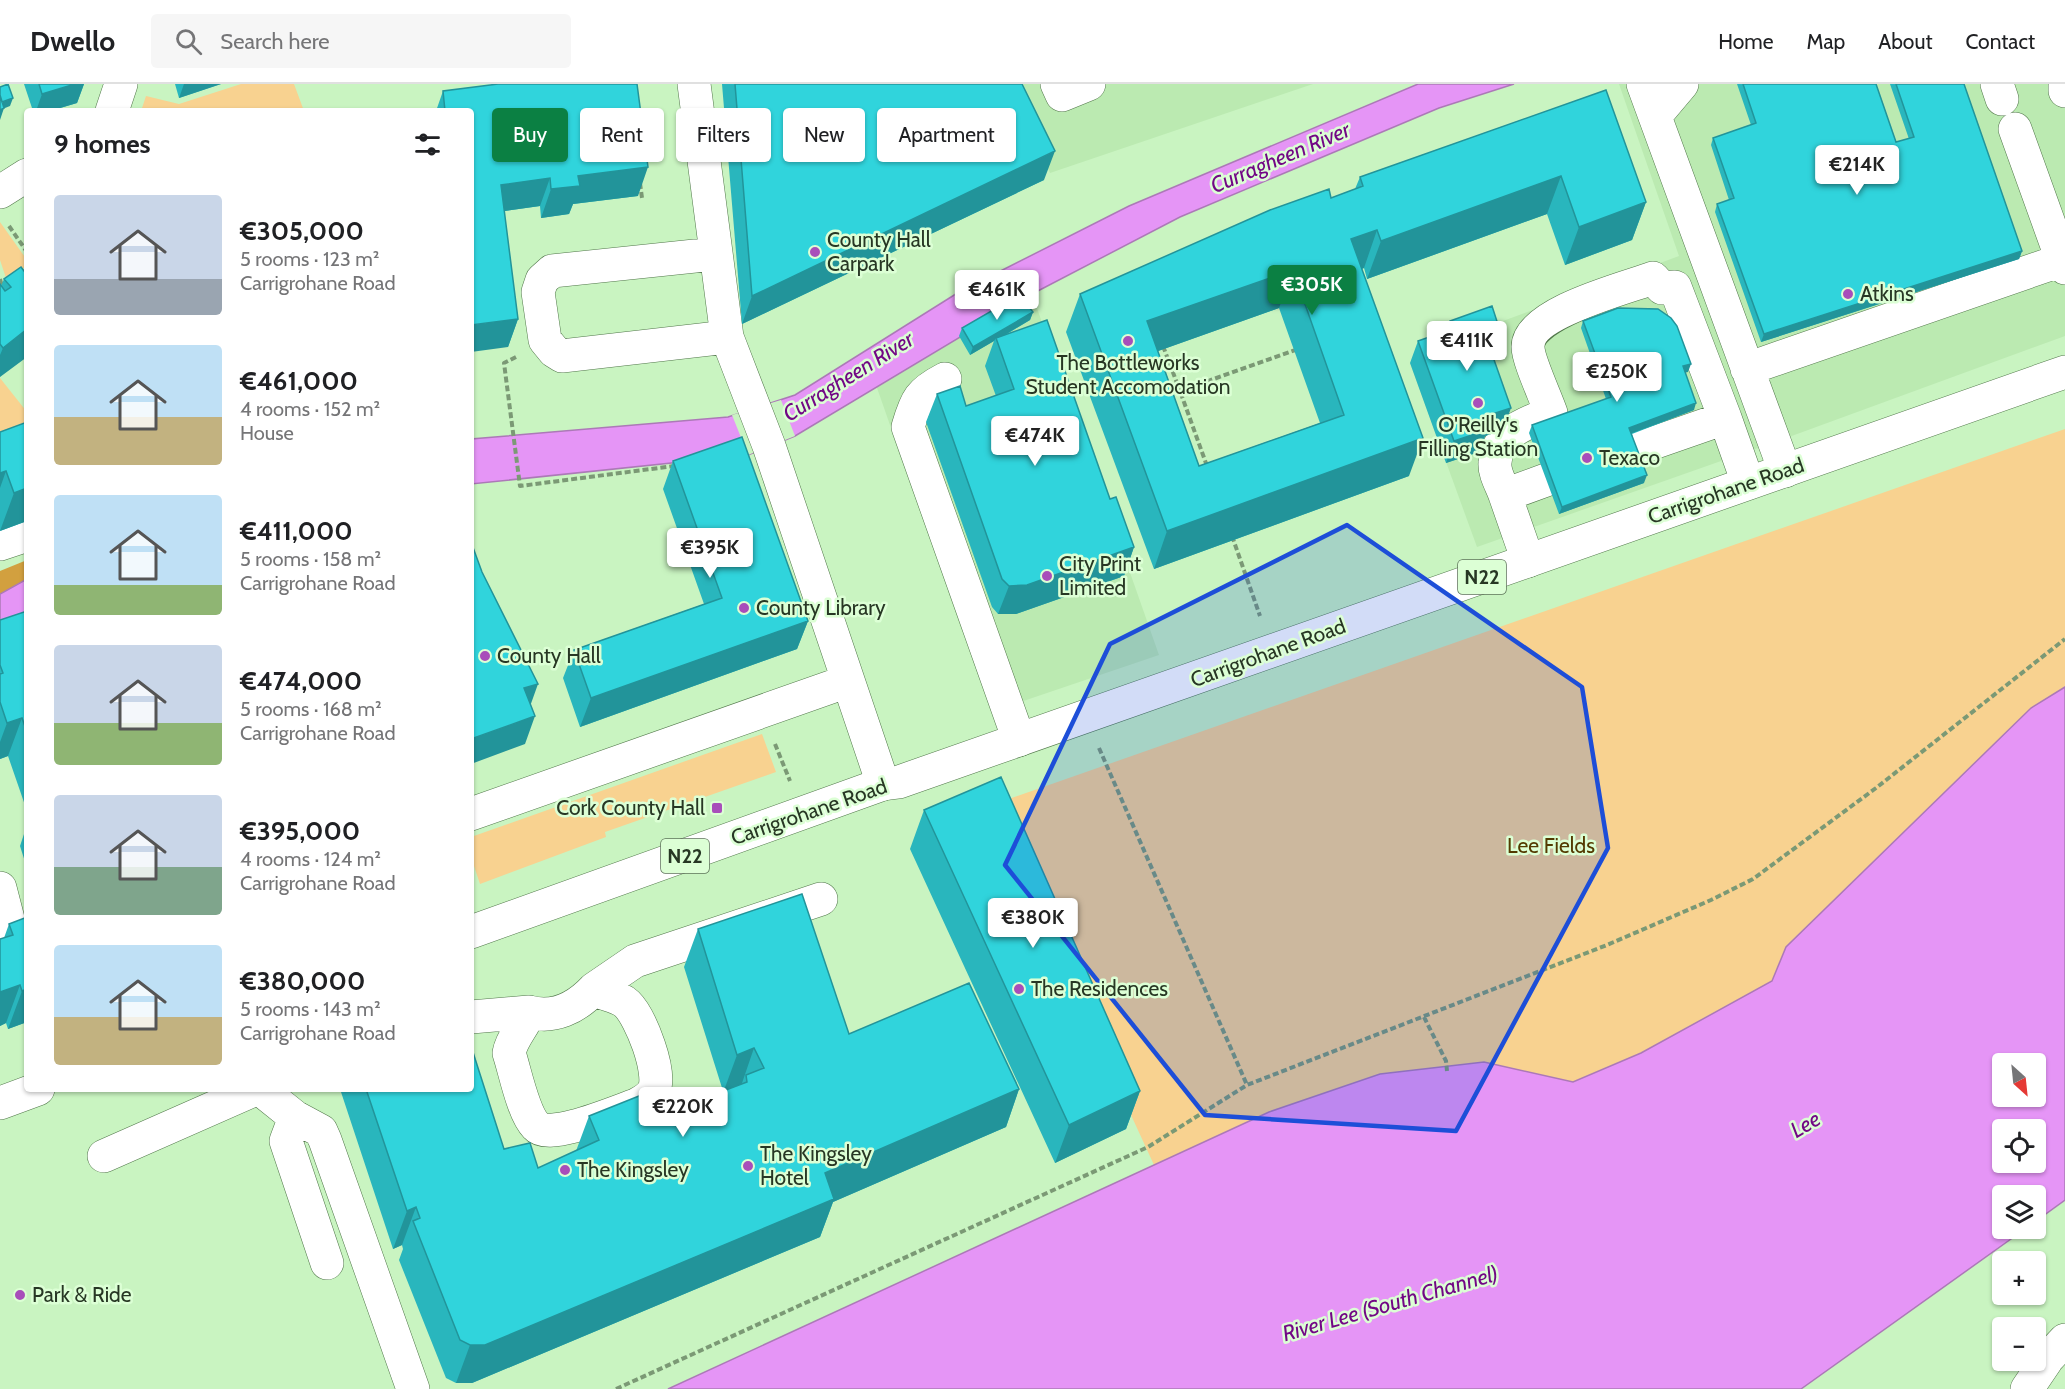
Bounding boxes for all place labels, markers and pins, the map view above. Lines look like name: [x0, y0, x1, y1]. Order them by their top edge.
pin: €214K: [1815, 145, 1899, 196]
place label: County Hall Carpark: [827, 227, 931, 276]
marker: County Hall Carpark: [808, 245, 822, 259]
pin: €305K: [1270, 265, 1354, 316]
pin: €461K: [955, 270, 1039, 321]
place label: Atkins: [1860, 281, 1914, 306]
marker: Atkins: [1841, 287, 1855, 301]
pin: €411K: [1425, 321, 1509, 372]
marker: The Bottleworks Student Accomodation: [1121, 334, 1135, 348]
place label: The Bottleworks Student Accomodation: [1025, 350, 1231, 399]
pin: €250K: [1575, 352, 1659, 403]
marker: O'Reilly's Filling Station: [1471, 396, 1485, 410]
place label: O'Reilly's Filling Station: [1418, 412, 1538, 461]
pin: €474K: [993, 416, 1077, 467]
place label: Texaco: [1599, 445, 1660, 470]
marker: Texaco: [1580, 451, 1594, 465]
pin: €395K: [668, 528, 752, 579]
place label: City Print Limited: [1059, 551, 1141, 600]
marker: City Print Limited: [1040, 569, 1054, 583]
place label: County Library: [756, 595, 886, 620]
marker: County Library: [737, 601, 751, 615]
place label: County Hall: [497, 643, 601, 668]
marker: County Hall: [478, 649, 492, 663]
place label: Cork County Hall: [556, 795, 705, 820]
marker: Cork County Hall: [710, 801, 724, 815]
pin: €380K: [991, 898, 1075, 949]
place label: The Residences: [1031, 976, 1168, 1001]
marker: The Residences: [1012, 982, 1026, 996]
pin: €220K: [641, 1087, 725, 1138]
place label: The Kingsley Hotel: [760, 1141, 872, 1190]
place label: The Kingsley: [577, 1157, 689, 1182]
marker: The Kingsley Hotel: [741, 1159, 755, 1173]
marker: The Kingsley: [558, 1163, 572, 1177]
place label: Park & Ride: [32, 1282, 132, 1307]
marker: Park & Ride: [13, 1288, 27, 1302]

